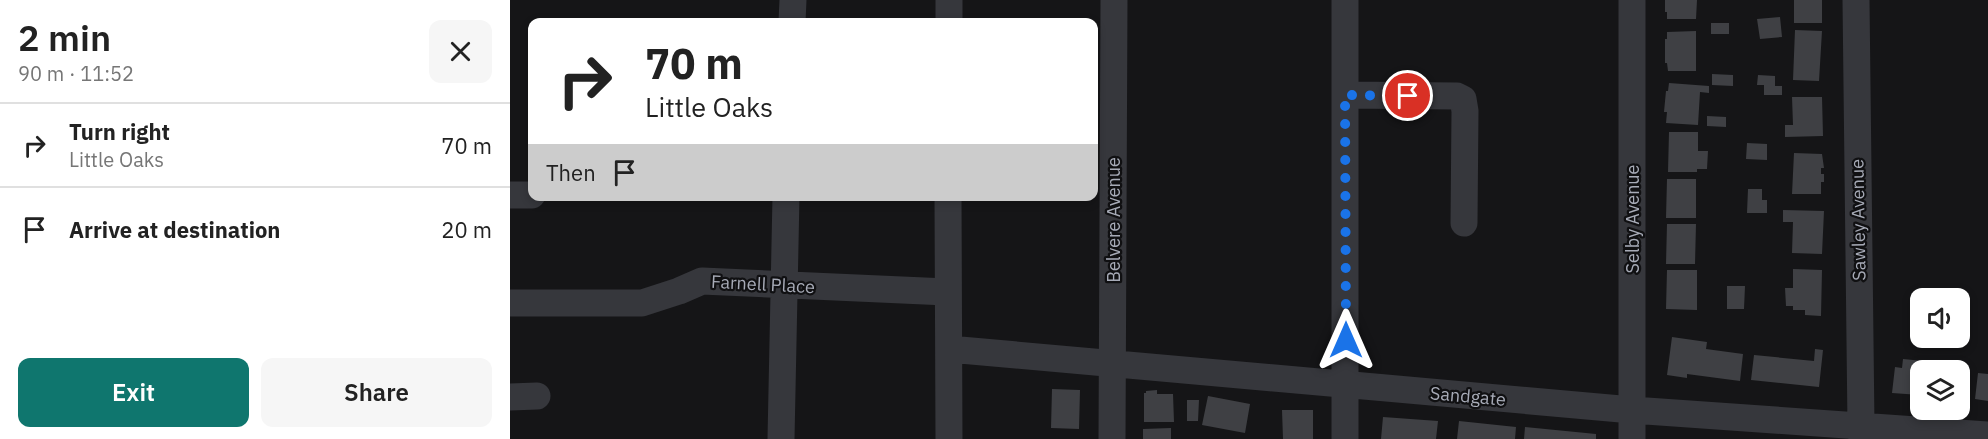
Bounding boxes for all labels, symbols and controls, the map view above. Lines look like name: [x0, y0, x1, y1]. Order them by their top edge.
text: 2 min: [18, 14, 111, 61]
button: close: [429, 20, 492, 83]
text: 70 m: [645, 36, 743, 91]
icon: right: [546, 42, 624, 120]
text: 90 m · 11:52: [18, 60, 134, 87]
pin: [1382, 70, 1433, 121]
icon: arrive: [1391, 79, 1424, 112]
text: Little Oaks: [645, 89, 773, 124]
text: Turn right: [69, 117, 170, 146]
icon: right: [18, 129, 51, 162]
text: 70 m: [441, 131, 492, 160]
text: Little Oaks: [69, 146, 164, 173]
icon: arrive: [608, 156, 641, 189]
street label: Belvere Avenue: [1102, 157, 1125, 283]
text: Then: [546, 158, 596, 187]
street label: Sawley Avenue: [1845, 159, 1871, 281]
street label: Selby Avenue: [1621, 164, 1644, 273]
icon: arrive: [18, 213, 51, 246]
text: Arrive at destination: [69, 215, 280, 244]
text: 20 m: [441, 215, 492, 244]
street label: Farnell Place: [711, 270, 816, 298]
map controls: [1910, 288, 1970, 420]
button: sound: [1910, 288, 1970, 348]
position arrow: [1314, 308, 1378, 372]
button: Exit: [18, 358, 249, 427]
button: Share: [261, 358, 492, 427]
button: layers: [1910, 360, 1970, 420]
street label: Sandgate: [1429, 381, 1507, 411]

